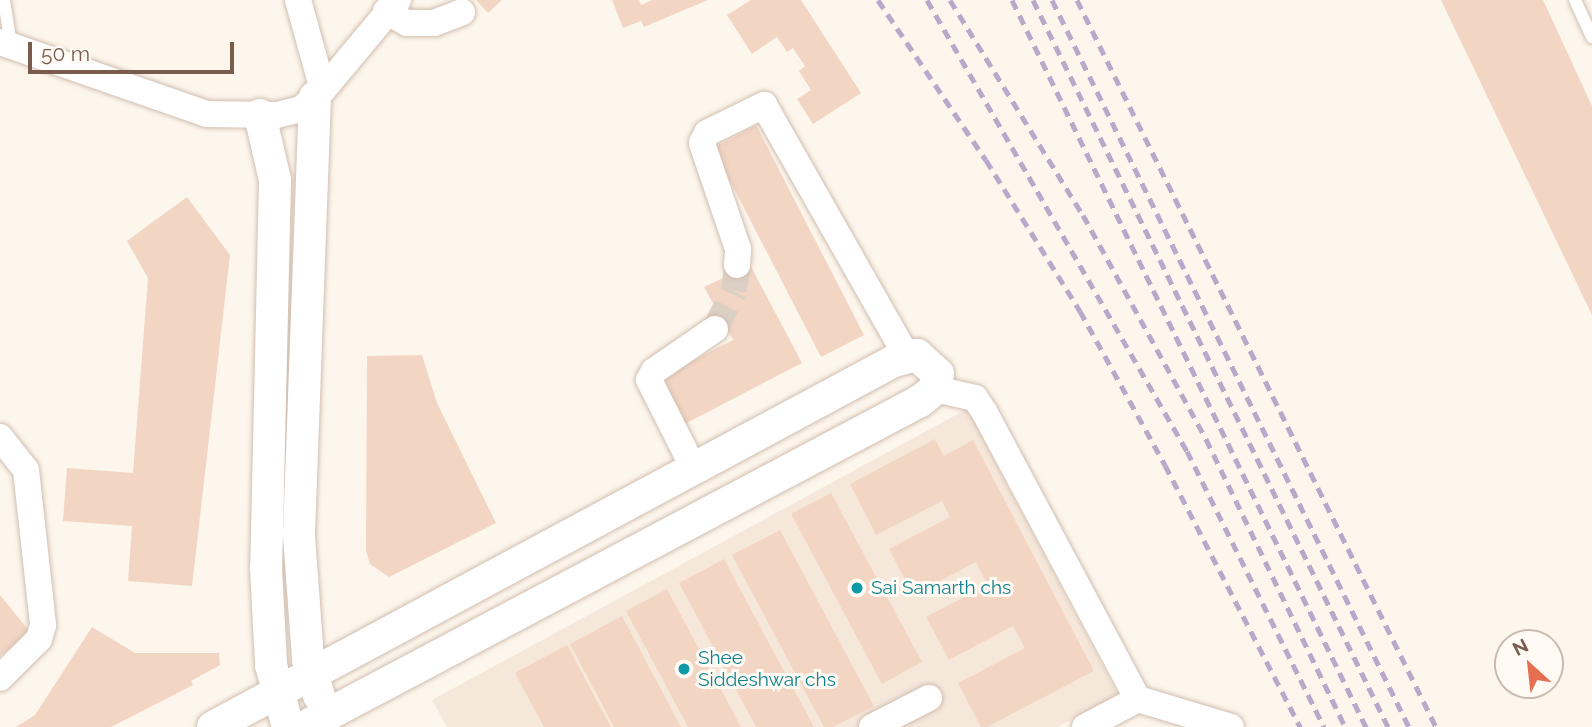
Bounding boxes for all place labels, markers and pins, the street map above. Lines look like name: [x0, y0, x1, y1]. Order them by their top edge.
place label: Sai Samarth chs: [871, 577, 1011, 599]
marker: Sai Samarth chs: [849, 580, 865, 596]
place label: Shee Siddeshwar chs: [698, 647, 836, 691]
marker: Shee Siddeshwar chs: [676, 661, 692, 677]

